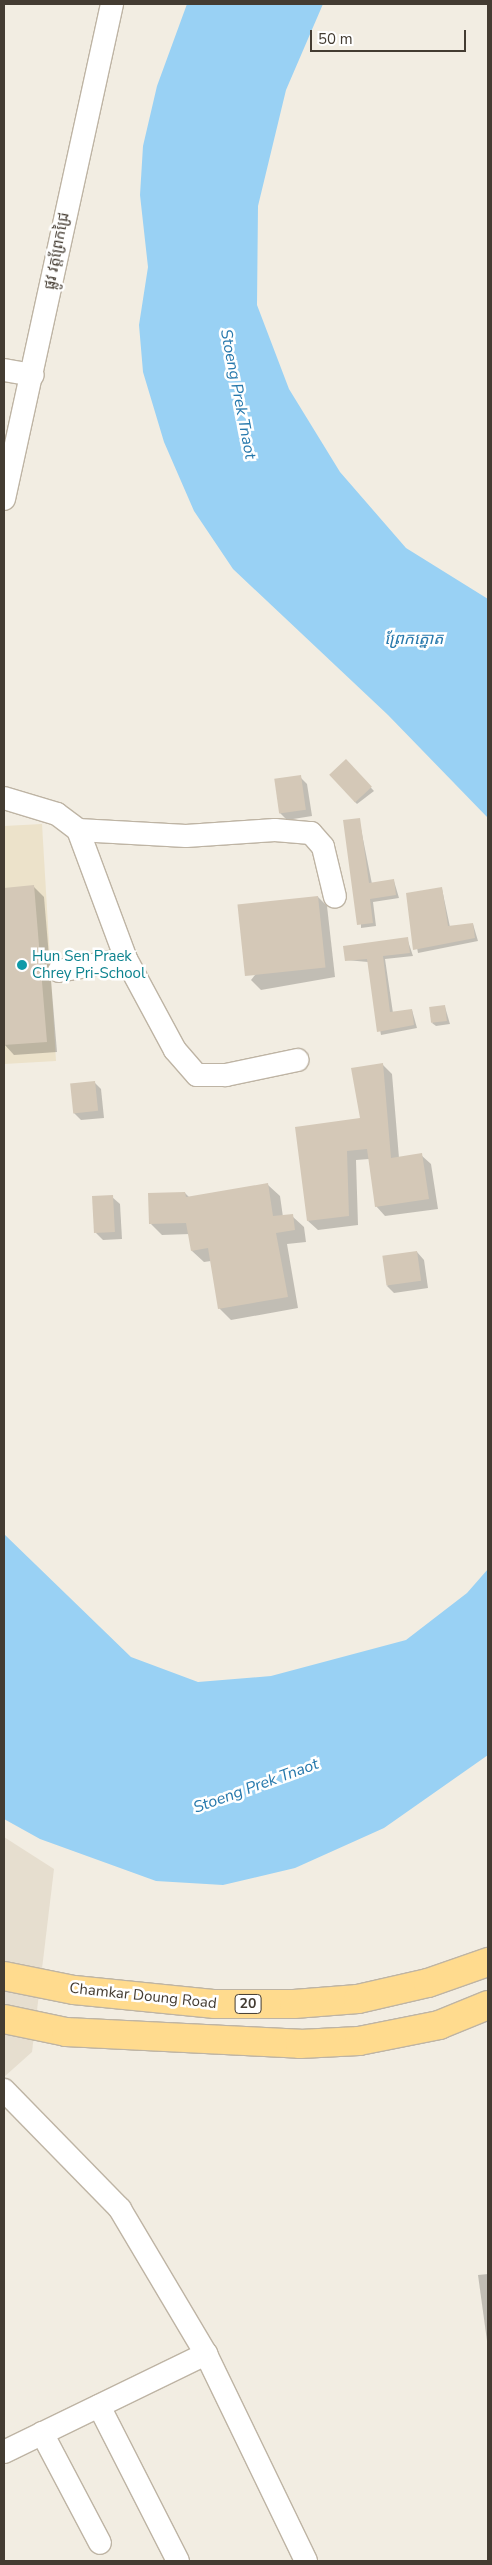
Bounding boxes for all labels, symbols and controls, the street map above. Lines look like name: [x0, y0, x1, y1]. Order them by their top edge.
scale bar: [312, 20, 468, 52]
text: 50 m: [318, 29, 353, 49]
street label: ផ្លូវ វត្តព្រែកជ្រៃ: [41, 211, 73, 291]
water label: Stoeng Prek Tnaot: [216, 327, 260, 461]
water label: ព្រែកត្នោត: [384, 629, 444, 649]
place label: Hun Sen Praek Chrey Pri-School: [32, 947, 145, 982]
marker: Hun Sen Praek Chrey Pri-School: [16, 959, 28, 971]
water label: Stoeng Prek Tnaot: [191, 1754, 321, 1818]
street label: Chamkar Doung Road: [68, 1979, 218, 2013]
road number: 20: [234, 1992, 262, 2016]

